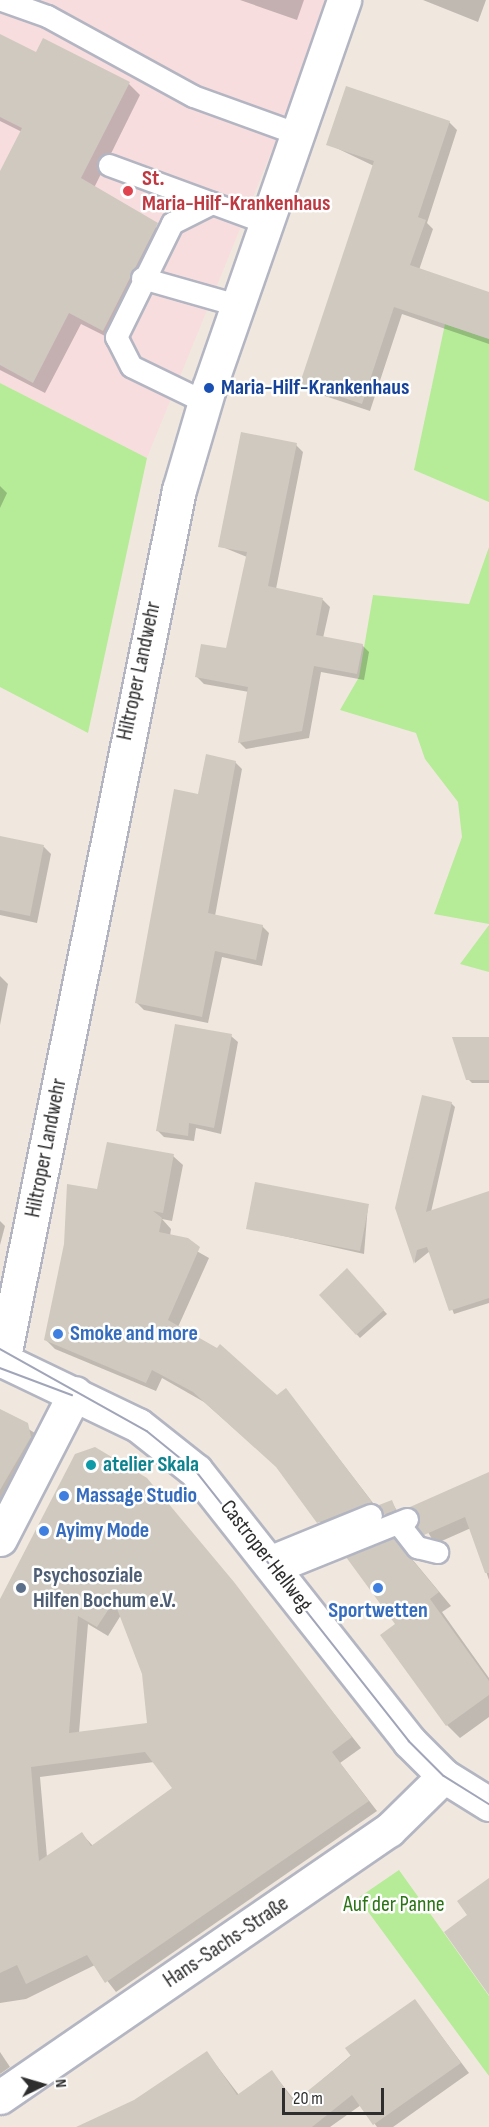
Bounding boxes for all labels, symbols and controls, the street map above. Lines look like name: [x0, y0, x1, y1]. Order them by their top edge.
place label: St. Maria-Hilf-Krankenhaus: [142, 165, 330, 216]
marker: St. Maria-Hilf-Krankenhaus: [119, 182, 137, 200]
place label: Maria-Hilf-Krankenhaus: [221, 375, 409, 401]
marker: Maria-Hilf-Krankenhaus: [202, 381, 216, 395]
street label: Hiltroper Landwehr: [111, 599, 167, 743]
street label: Hiltroper Landwehr: [20, 1076, 72, 1220]
place label: Smoke and more: [70, 1321, 198, 1347]
marker: Smoke and more: [51, 1327, 65, 1341]
place label: atelier Skala: [103, 1452, 199, 1478]
marker: atelier Skala: [84, 1458, 98, 1472]
place label: Massage Studio: [76, 1483, 197, 1509]
marker: Massage Studio: [57, 1489, 71, 1503]
street label: Castroper Hellweg: [214, 1495, 318, 1617]
place label: Ayimy Mode: [56, 1518, 149, 1544]
marker: Ayimy Mode: [37, 1524, 51, 1538]
place label: Psychosoziale Hilfen Bochum e.V.: [33, 1562, 176, 1614]
marker: Psychosoziale Hilfen Bochum e.V.: [14, 1581, 28, 1595]
marker: Sportwetten: [371, 1581, 385, 1595]
place label: Sportwetten: [328, 1598, 428, 1624]
street label: Hans-Sachs-Straße: [158, 1890, 294, 1994]
park label: Auf der Panne: [343, 1892, 445, 1918]
north arrow: [12, 2055, 72, 2115]
scale bar: [285, 2076, 387, 2114]
text: N: [51, 2078, 70, 2088]
text: 20 m: [293, 2088, 323, 2109]

